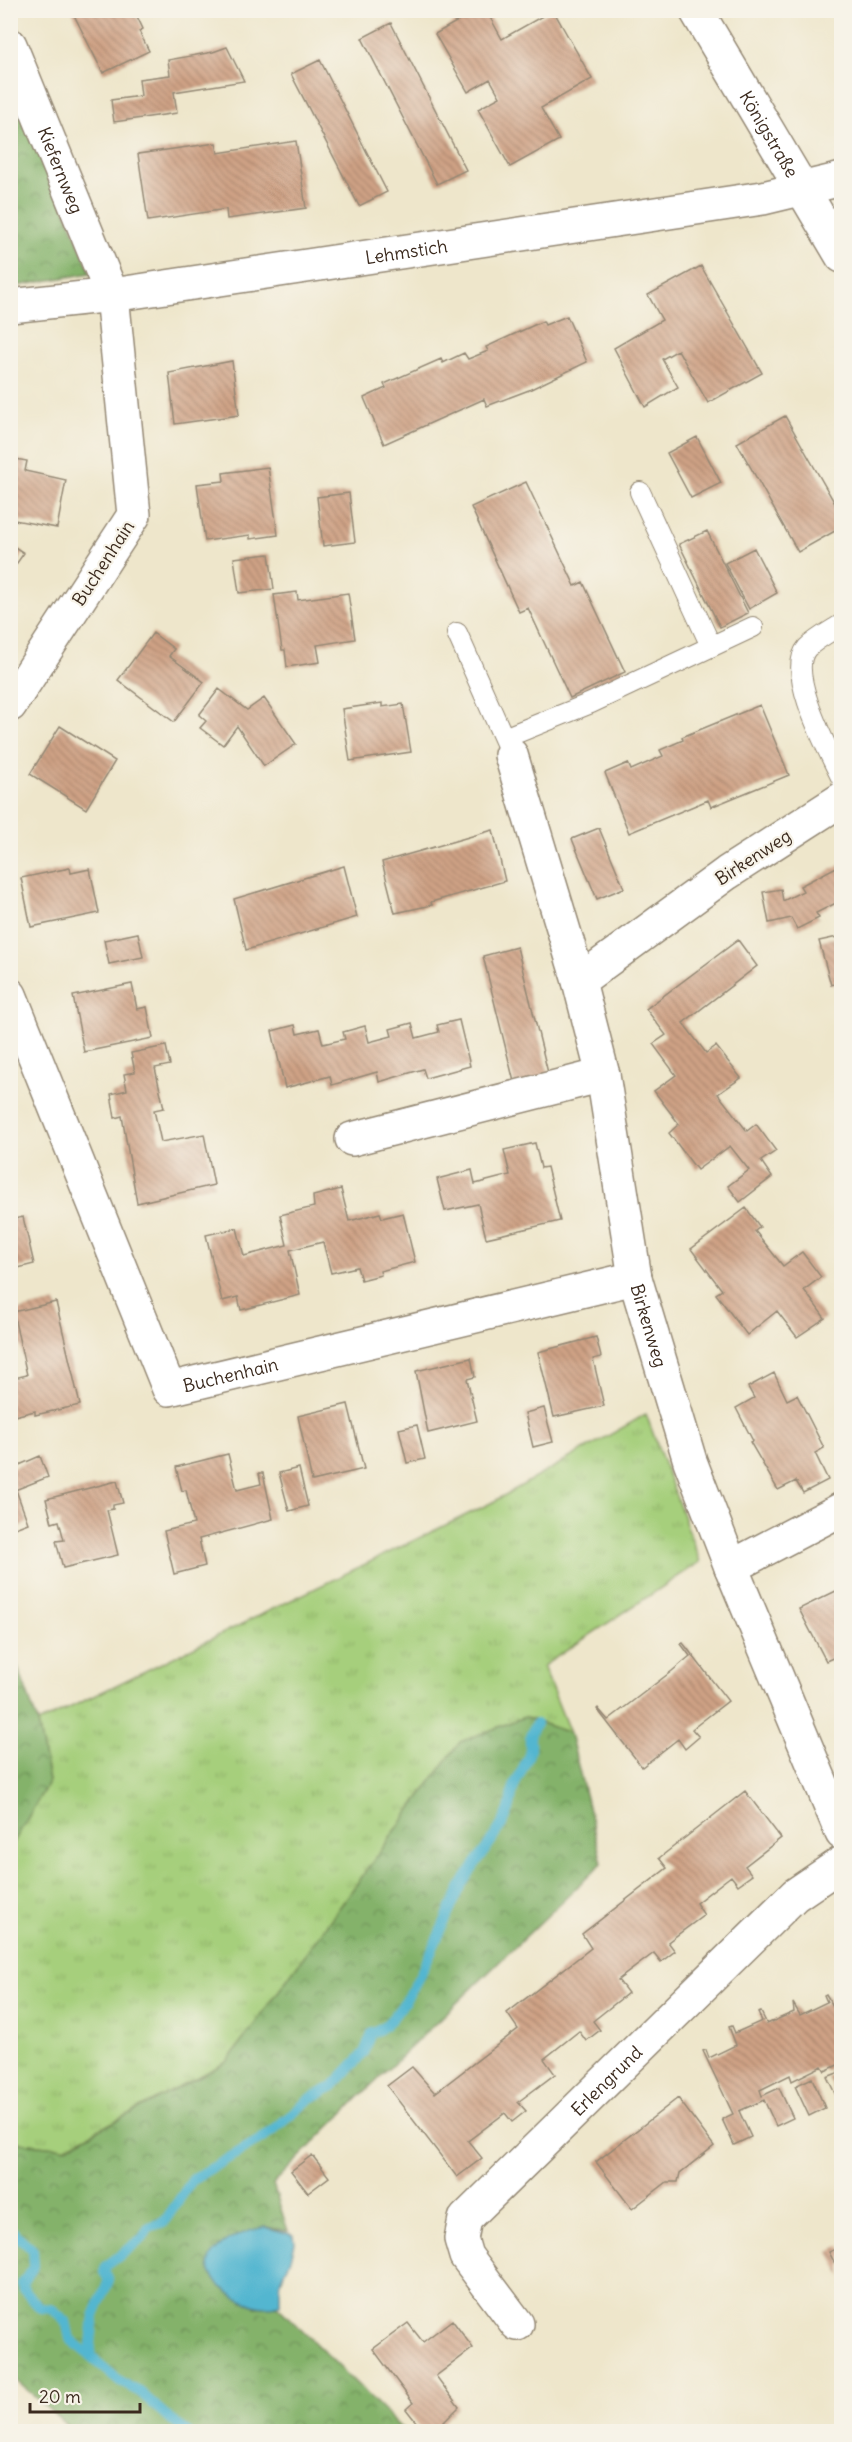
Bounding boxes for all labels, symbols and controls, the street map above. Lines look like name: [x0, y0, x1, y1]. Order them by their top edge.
street label: Königstraße: [735, 86, 804, 181]
street label: Kiefernweg: [33, 123, 89, 217]
street label: Lehmstich: [363, 234, 449, 269]
street label: Buchenhain: [67, 516, 139, 610]
street label: Birkenweg: [711, 824, 795, 890]
street label: Birkenweg: [626, 1281, 673, 1370]
street label: Buchenhain: [181, 1352, 280, 1397]
street label: Erlengrund: [566, 2040, 647, 2120]
scale bar: [30, 2376, 140, 2414]
text: 20 m: [39, 2385, 81, 2408]

